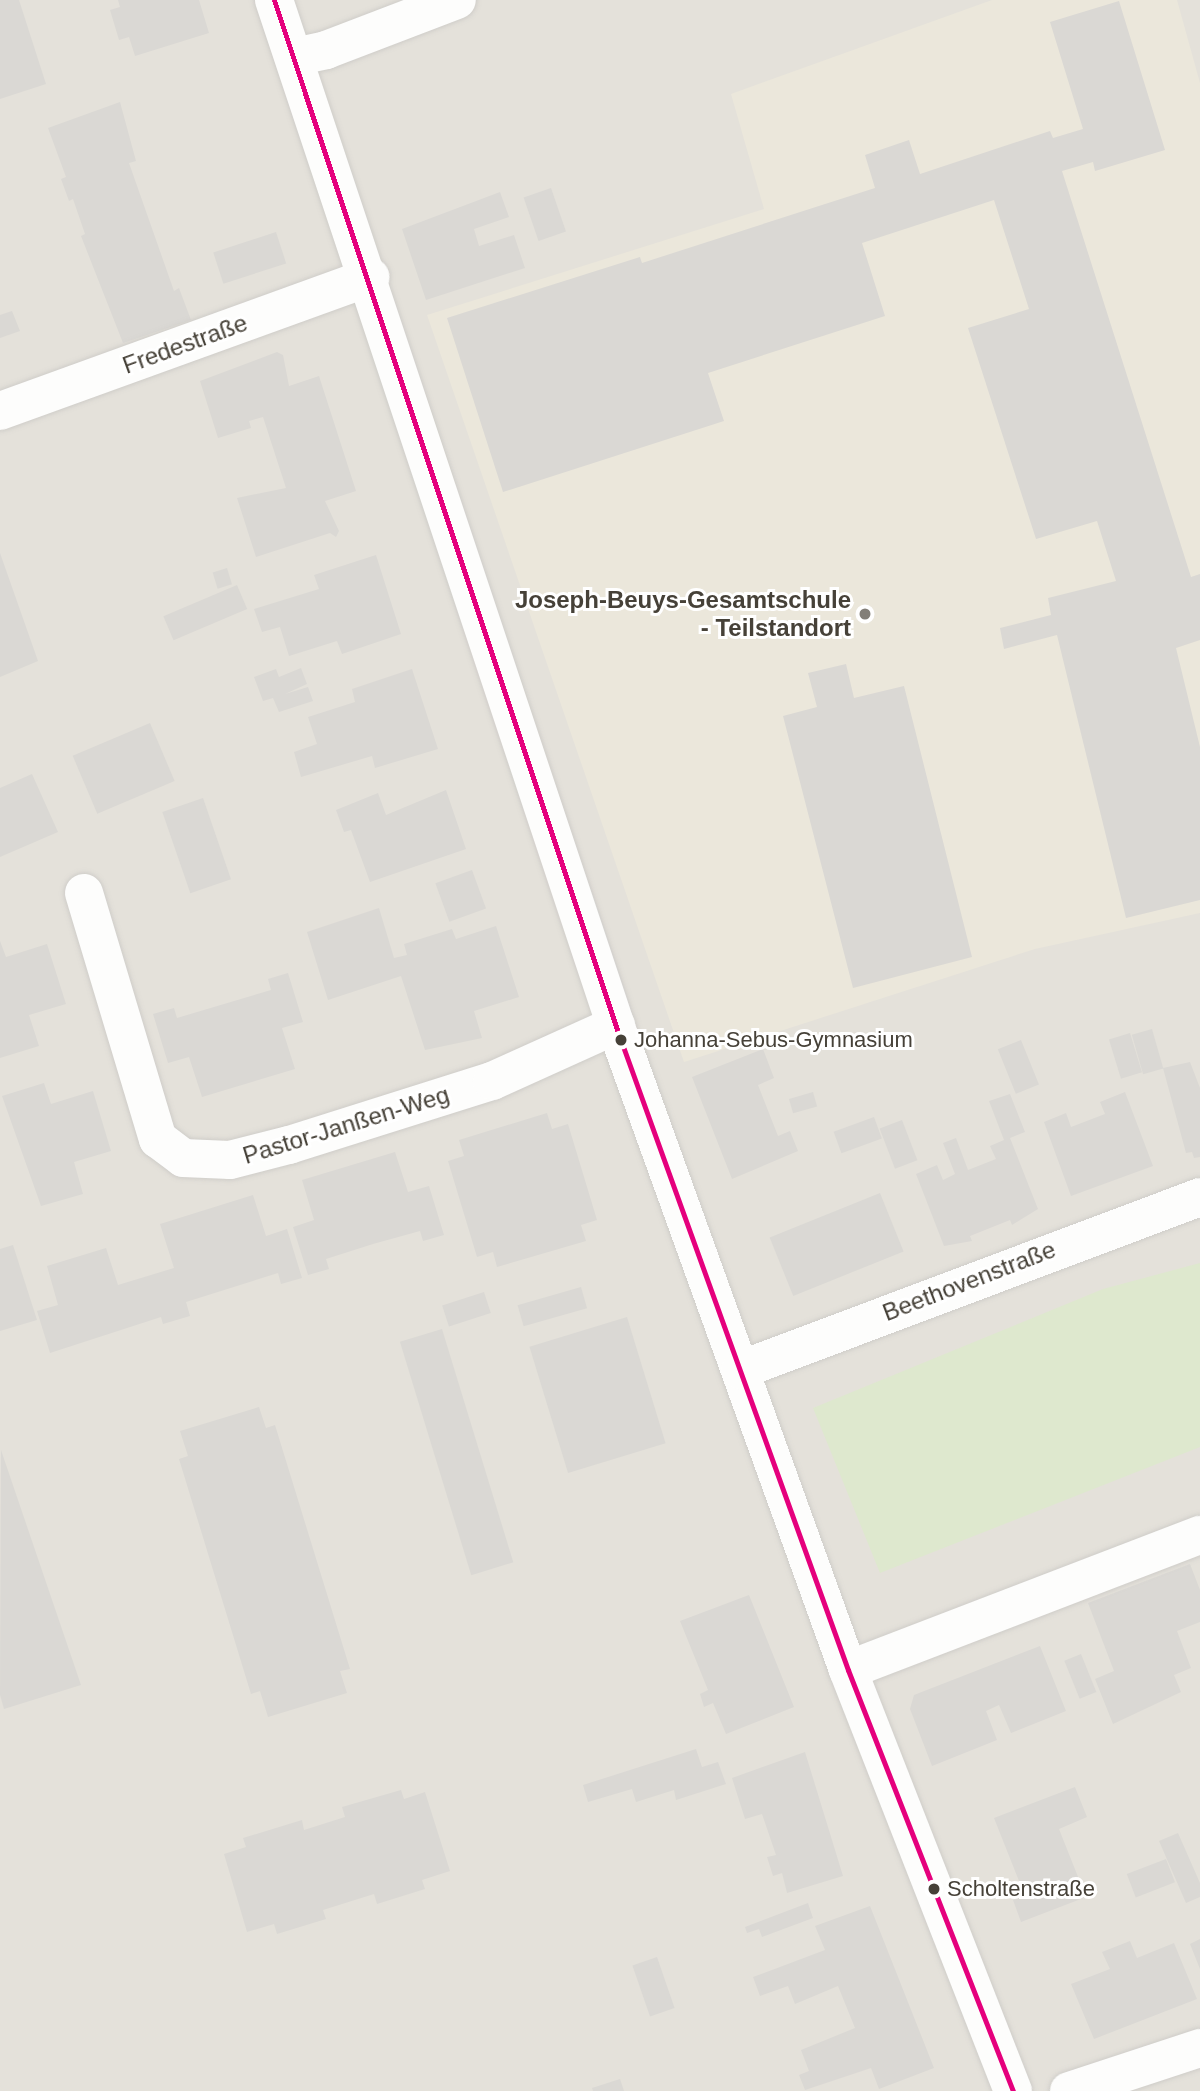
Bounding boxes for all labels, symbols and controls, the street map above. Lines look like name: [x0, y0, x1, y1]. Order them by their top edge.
street label: Fredestraße: [119, 308, 251, 380]
place label: Joseph-Beuys-Gesamtschule - Teilstandort: [515, 586, 851, 642]
marker: Joseph-Beuys-Gesamtschule - Teilstandort: [857, 606, 873, 622]
place label: Johanna-Sebus-Gymnasium: [634, 1027, 913, 1053]
marker: Johanna-Sebus-Gymnasium: [614, 1033, 628, 1047]
street label: Pastor-Janßen-Weg: [239, 1080, 453, 1170]
street label: Beethovenstraße: [879, 1235, 1059, 1327]
place label: Scholtenstraße: [947, 1876, 1095, 1902]
marker: Scholtenstraße: [927, 1882, 941, 1896]

